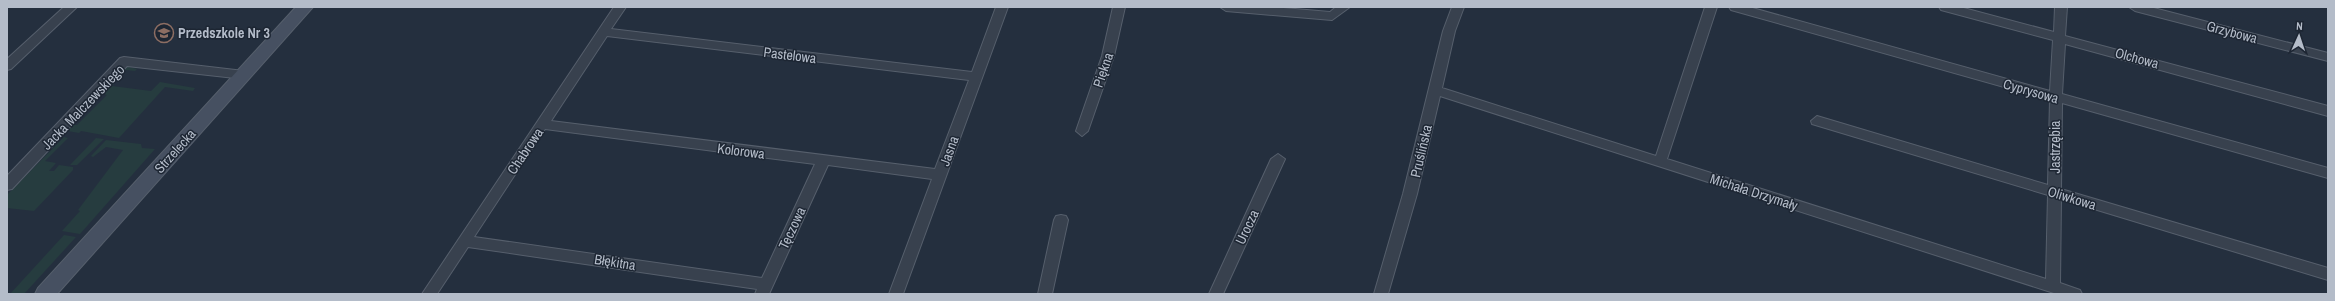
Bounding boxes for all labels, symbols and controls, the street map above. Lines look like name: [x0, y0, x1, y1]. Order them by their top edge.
north arrow: [2279, 16, 2319, 56]
street label: Grzybowa: [2205, 17, 2260, 48]
text: N: [2296, 19, 2303, 33]
school or university icon: Przedszkole Nr 3: [153, 22, 175, 44]
place label: Przedszkole Nr 3: [178, 24, 270, 42]
street label: Pastelowa: [763, 43, 818, 67]
street label: Olchowa: [2113, 44, 2161, 73]
street label: Piękna: [1089, 50, 1118, 90]
street label: Jacka Malczewskiego: [38, 61, 128, 153]
street label: Cyprysowa: [2001, 75, 2061, 108]
street label: Jastrzębia: [2046, 120, 2064, 173]
street label: Pruślińska: [1406, 122, 1436, 179]
street label: Chabrowa: [503, 124, 547, 178]
street label: Strzelecka: [150, 125, 200, 177]
street label: Jasna: [935, 133, 963, 168]
street label: Kolorowa: [716, 139, 766, 163]
street label: Michała Drzymały: [1708, 169, 1800, 215]
street label: Oliwkowa: [2046, 182, 2099, 214]
street label: Tęczowa: [774, 203, 810, 252]
street label: Urocza: [1231, 206, 1263, 247]
street label: Błękitna: [593, 250, 638, 274]

